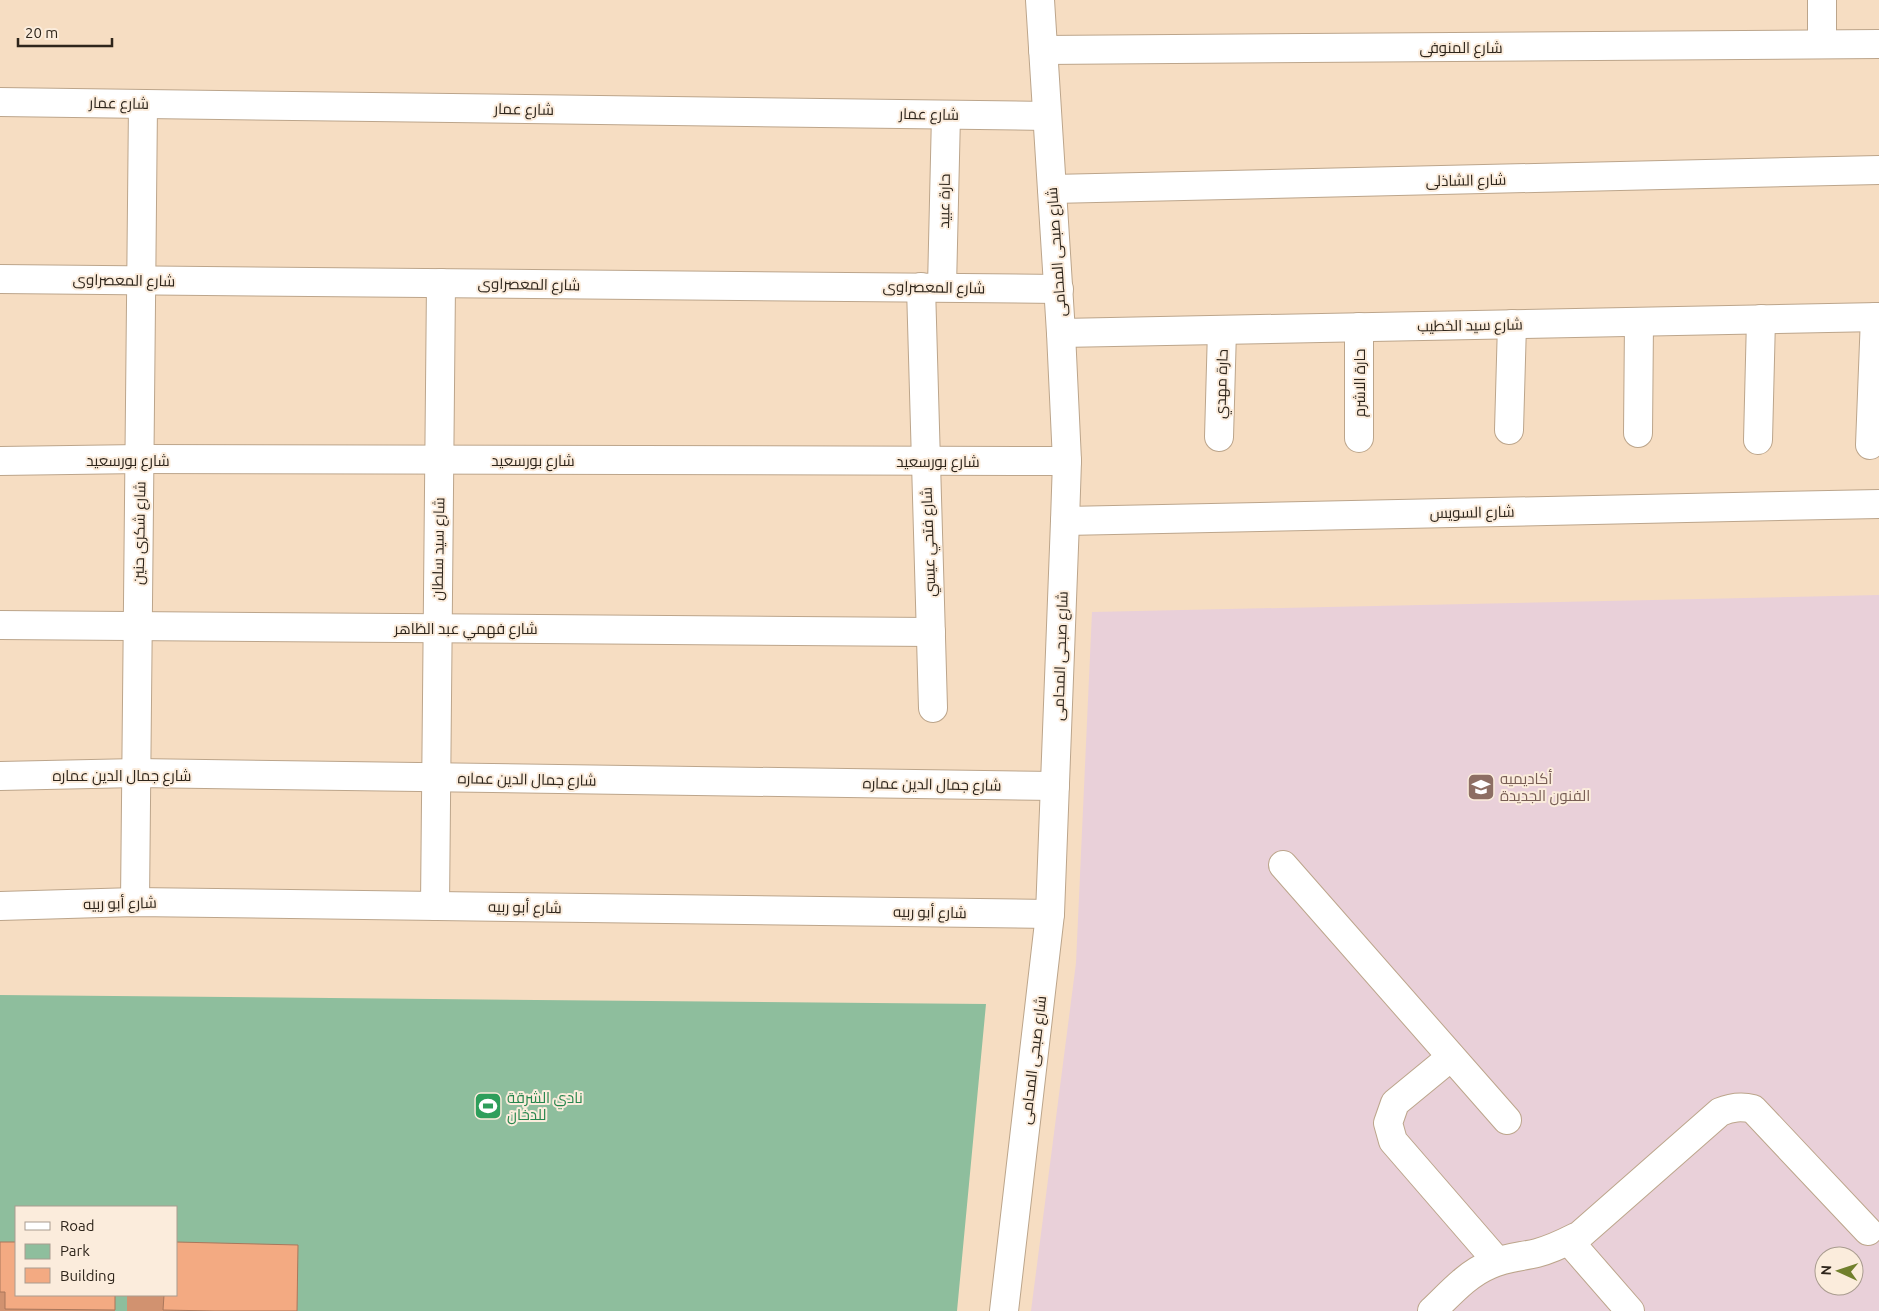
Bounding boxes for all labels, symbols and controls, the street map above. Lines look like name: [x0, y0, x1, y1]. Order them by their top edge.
scale bar: [18, 15, 111, 47]
text: 20 m: [25, 24, 58, 41]
street label: شارع المنوفى: [1419, 39, 1503, 59]
street label: شارع عمار: [88, 94, 149, 115]
street label: شارع عمار: [493, 100, 554, 121]
street label: شارع عمار: [898, 105, 959, 126]
street label: شارع الشاذلى: [1426, 171, 1506, 192]
street label: حارة عبيد: [935, 174, 954, 228]
street label: شارع صبحى المحامى: [1043, 187, 1072, 317]
street label: شارع المعصراوى: [72, 271, 176, 292]
street label: شارع المعصراوى: [477, 275, 581, 296]
street label: شارع المعصراوى: [882, 278, 986, 299]
street label: شارع سيد الخطيب: [1417, 316, 1523, 337]
street label: حارة مهدي: [1211, 349, 1235, 419]
street label: حارة الاشرم: [1351, 349, 1370, 417]
street label: شارع بورسعيد: [86, 452, 170, 472]
street label: شارع بورسعيد: [491, 452, 575, 472]
street label: شارع بورسعيد: [896, 453, 980, 473]
street label: شارع شكرى حنين: [130, 481, 151, 585]
street label: شارع فتحي عيسي: [918, 487, 942, 597]
street label: شارع سيد سلطان: [429, 497, 450, 601]
street label: شارع السويس: [1429, 503, 1515, 524]
street label: شارع صبحى المحامى: [1049, 591, 1074, 721]
street label: شارع فهمي عبد الظاهر: [393, 620, 538, 641]
street label: شارع جمال الدين عماره: [52, 767, 192, 787]
street label: شارع جمال الدين عماره: [457, 769, 597, 792]
place label: أكاديميه الفنون الجديدة: [1500, 769, 1590, 806]
school or university icon: أكاديميه الفنون الجديدة: [1466, 772, 1496, 802]
street label: شارع جمال الدين عماره: [862, 774, 1002, 797]
street label: شارع أبو ربيه: [83, 893, 157, 915]
street label: شارع أبو ربيه: [488, 897, 562, 919]
street label: شارع أبو ربيه: [893, 902, 967, 924]
street label: شارع صبحى المحامى: [1017, 995, 1052, 1126]
place label: نادي الشرقة للدخان: [507, 1089, 583, 1125]
sports icon: نادي الشرقة للدخان: [473, 1091, 503, 1121]
legend: [15, 1206, 178, 1296]
text: Road: [60, 1217, 95, 1234]
text: Park: [60, 1242, 90, 1259]
north arrow: [1814, 1246, 1864, 1296]
text: N: [1818, 1265, 1834, 1276]
text: Building: [60, 1267, 115, 1284]

